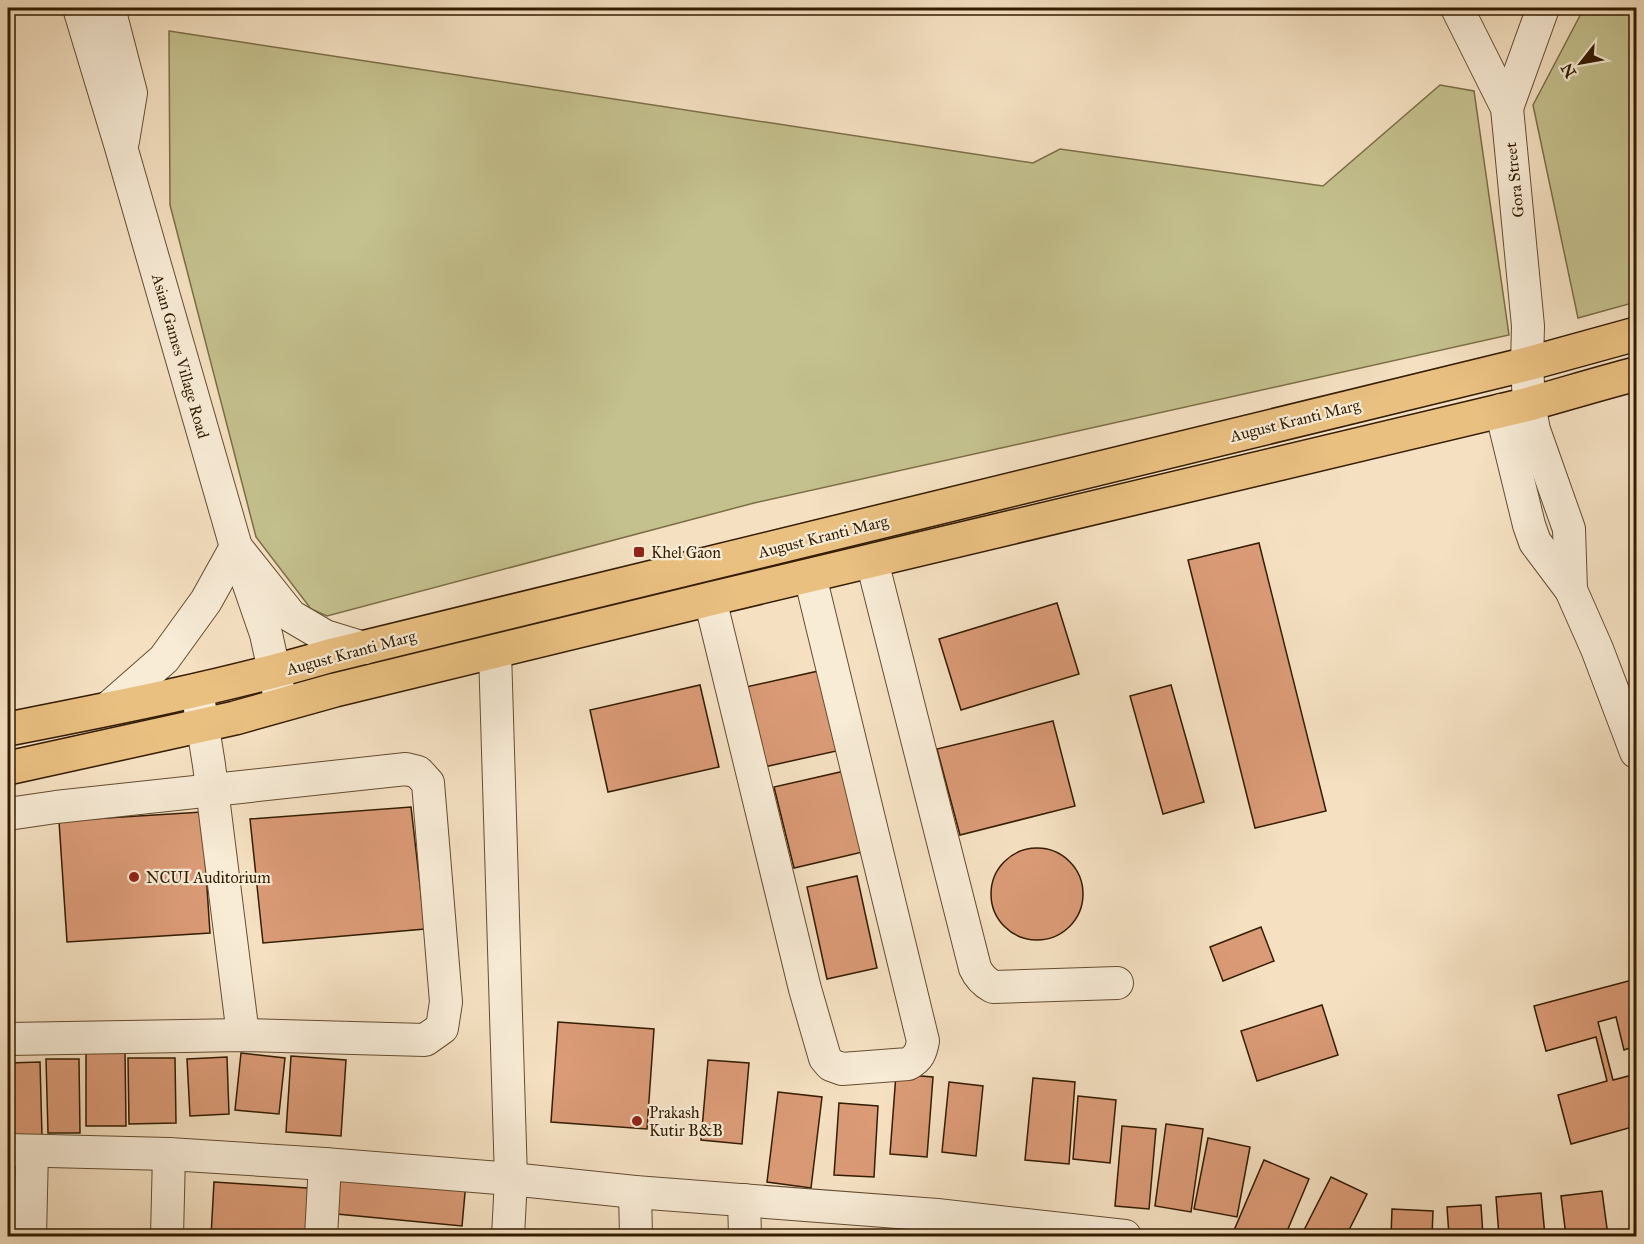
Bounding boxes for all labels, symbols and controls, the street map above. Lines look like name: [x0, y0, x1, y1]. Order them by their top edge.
north arrow: [1551, 33, 1611, 93]
text: N: [1557, 59, 1580, 81]
street label: Gora Street: [1501, 141, 1528, 219]
street label: Asian Games Village Road: [147, 271, 213, 441]
street label: August Kranti Marg: [1227, 395, 1363, 447]
street label: August Kranti Marg: [755, 511, 891, 563]
place label: Khel Gaon: [651, 543, 721, 562]
marker: Khel Gaon: [632, 545, 646, 559]
street label: August Kranti Marg: [283, 626, 419, 680]
place label: NCUI Auditorium: [146, 868, 271, 887]
marker: NCUI Auditorium: [127, 870, 141, 884]
place label: Prakash Kutir B&B: [649, 1103, 723, 1140]
marker: Prakash Kutir B&B: [630, 1114, 644, 1128]

